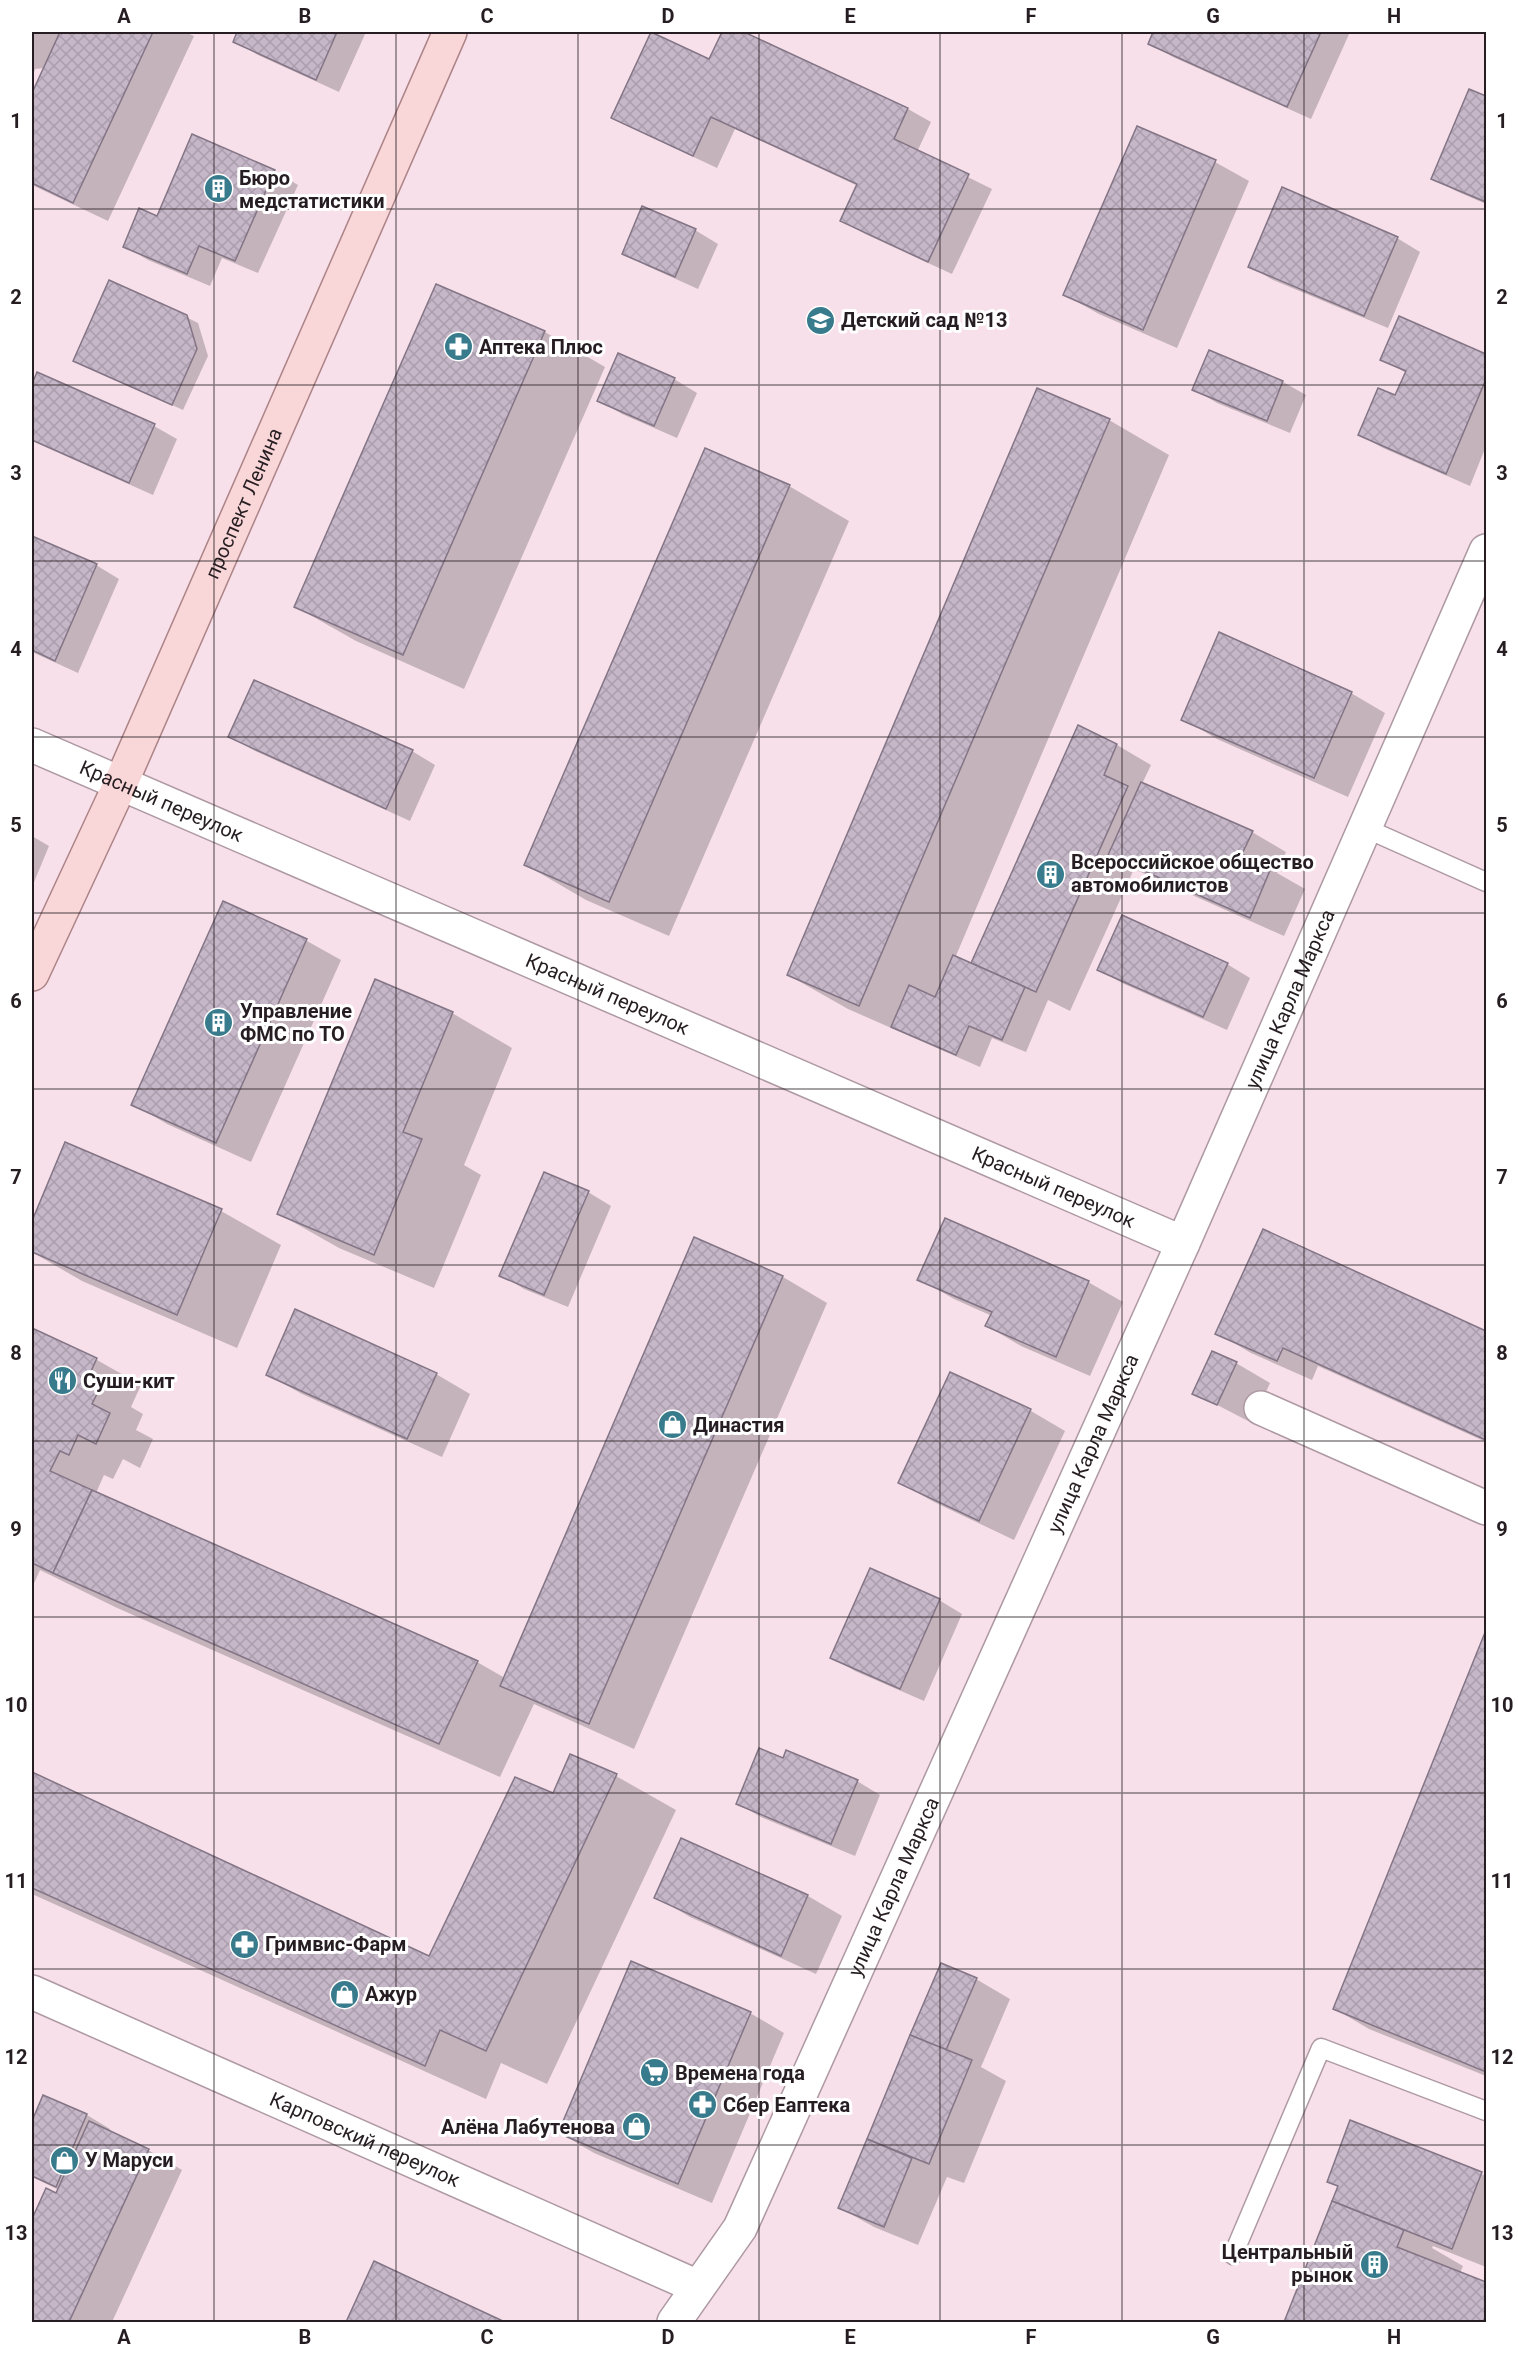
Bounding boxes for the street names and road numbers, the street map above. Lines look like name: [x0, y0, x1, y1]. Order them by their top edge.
street label: проспект Ленина: [200, 424, 287, 583]
street label: Красный переулок: [76, 755, 247, 847]
street label: улица Карла Маркса: [1240, 906, 1340, 1093]
street label: Красный переулок: [522, 948, 693, 1040]
street label: Красный переулок: [968, 1141, 1139, 1233]
street label: улица Карла Маркса: [1042, 1350, 1143, 1537]
street label: улица Карла Маркса: [843, 1793, 944, 1980]
street label: Карповский переулок: [266, 2087, 464, 2192]

